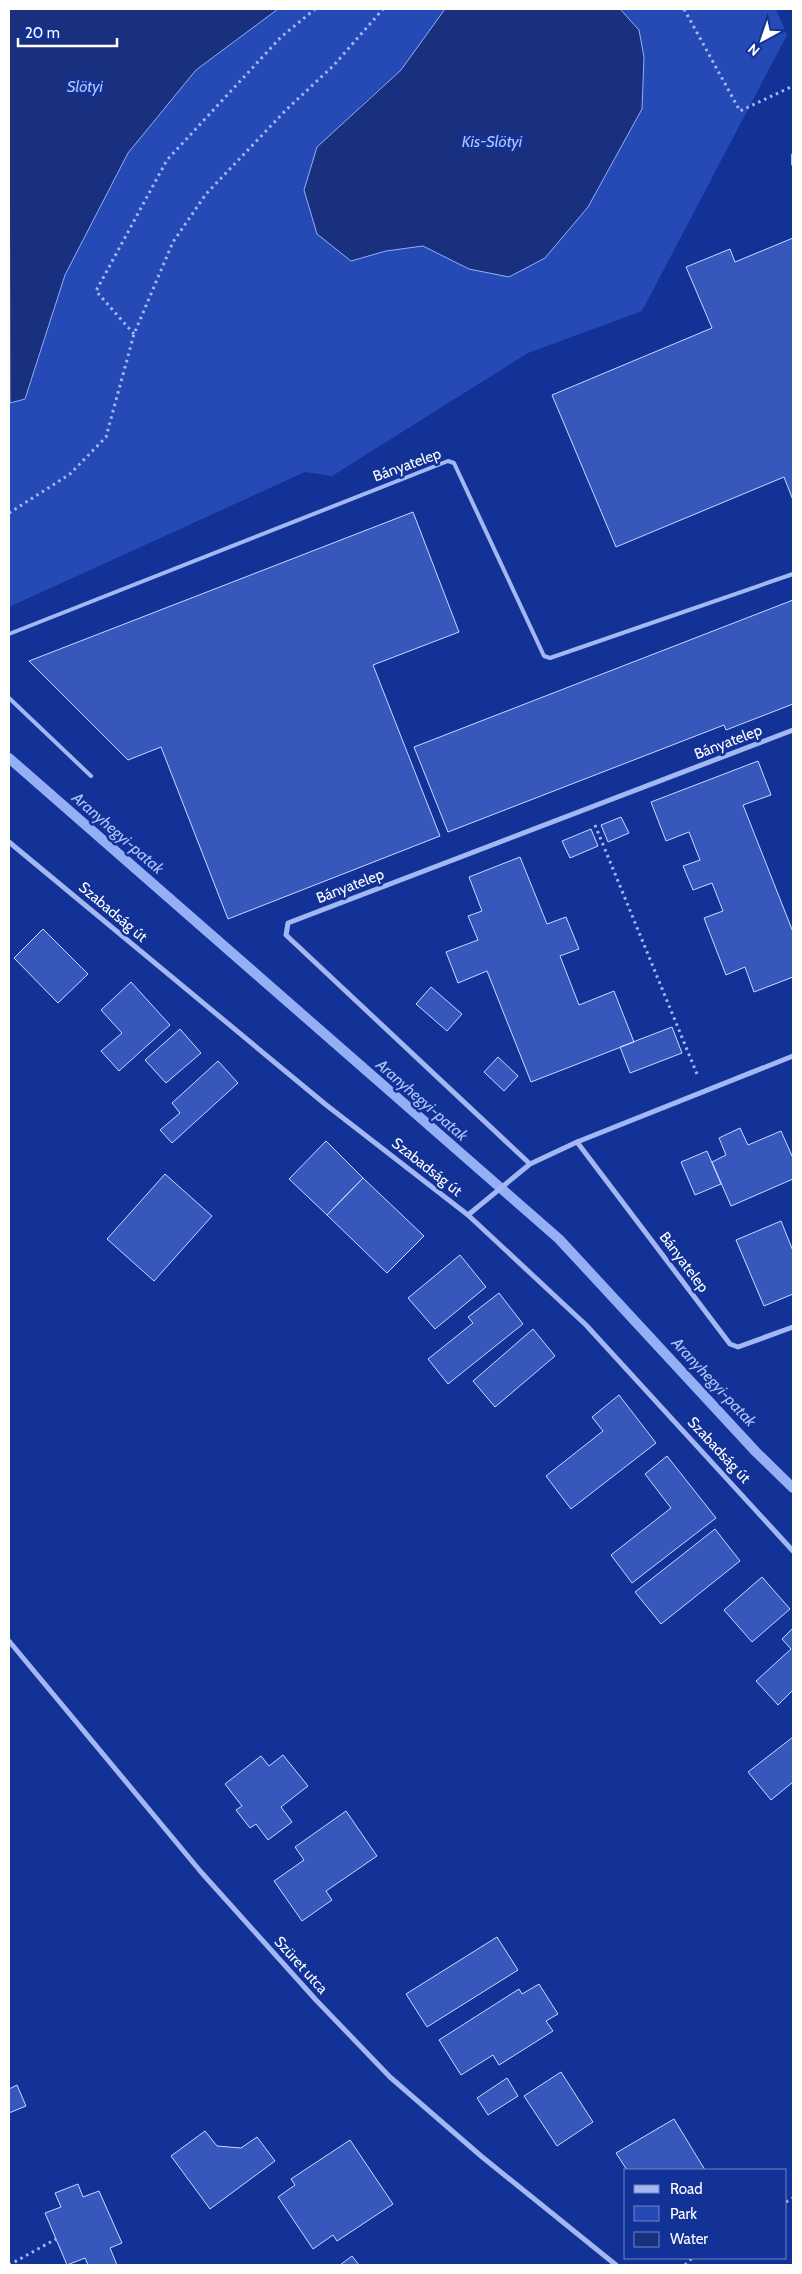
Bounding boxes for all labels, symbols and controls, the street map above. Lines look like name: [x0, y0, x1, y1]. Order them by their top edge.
scale bar: [18, 15, 116, 47]
north arrow: [737, 15, 787, 65]
text: 20 m: [25, 24, 60, 42]
text: N: [744, 40, 763, 60]
water label: Slötyi: [67, 77, 104, 96]
water label: Kis-Slötyi: [462, 132, 523, 151]
street label: Bányatelep: [371, 444, 443, 486]
street label: Bányatelep: [692, 721, 764, 763]
water label: Aranyhegyi-patak: [68, 787, 169, 879]
street label: Bányatelep: [314, 865, 386, 907]
street label: Szabadság út: [75, 878, 151, 946]
water label: Aranyhegyi-patak: [372, 1054, 473, 1146]
street label: Szabadság út: [388, 1134, 466, 1200]
street label: Bányatelep: [655, 1228, 713, 1296]
water label: Aranyhegyi-patak: [667, 1333, 761, 1431]
street label: Szabadság út: [684, 1413, 754, 1487]
street label: Szüret utca: [271, 1933, 332, 1998]
legend: [624, 2169, 787, 2259]
text: Road: [670, 2180, 703, 2198]
text: Park: [670, 2205, 697, 2223]
text: Water: [670, 2230, 708, 2248]

